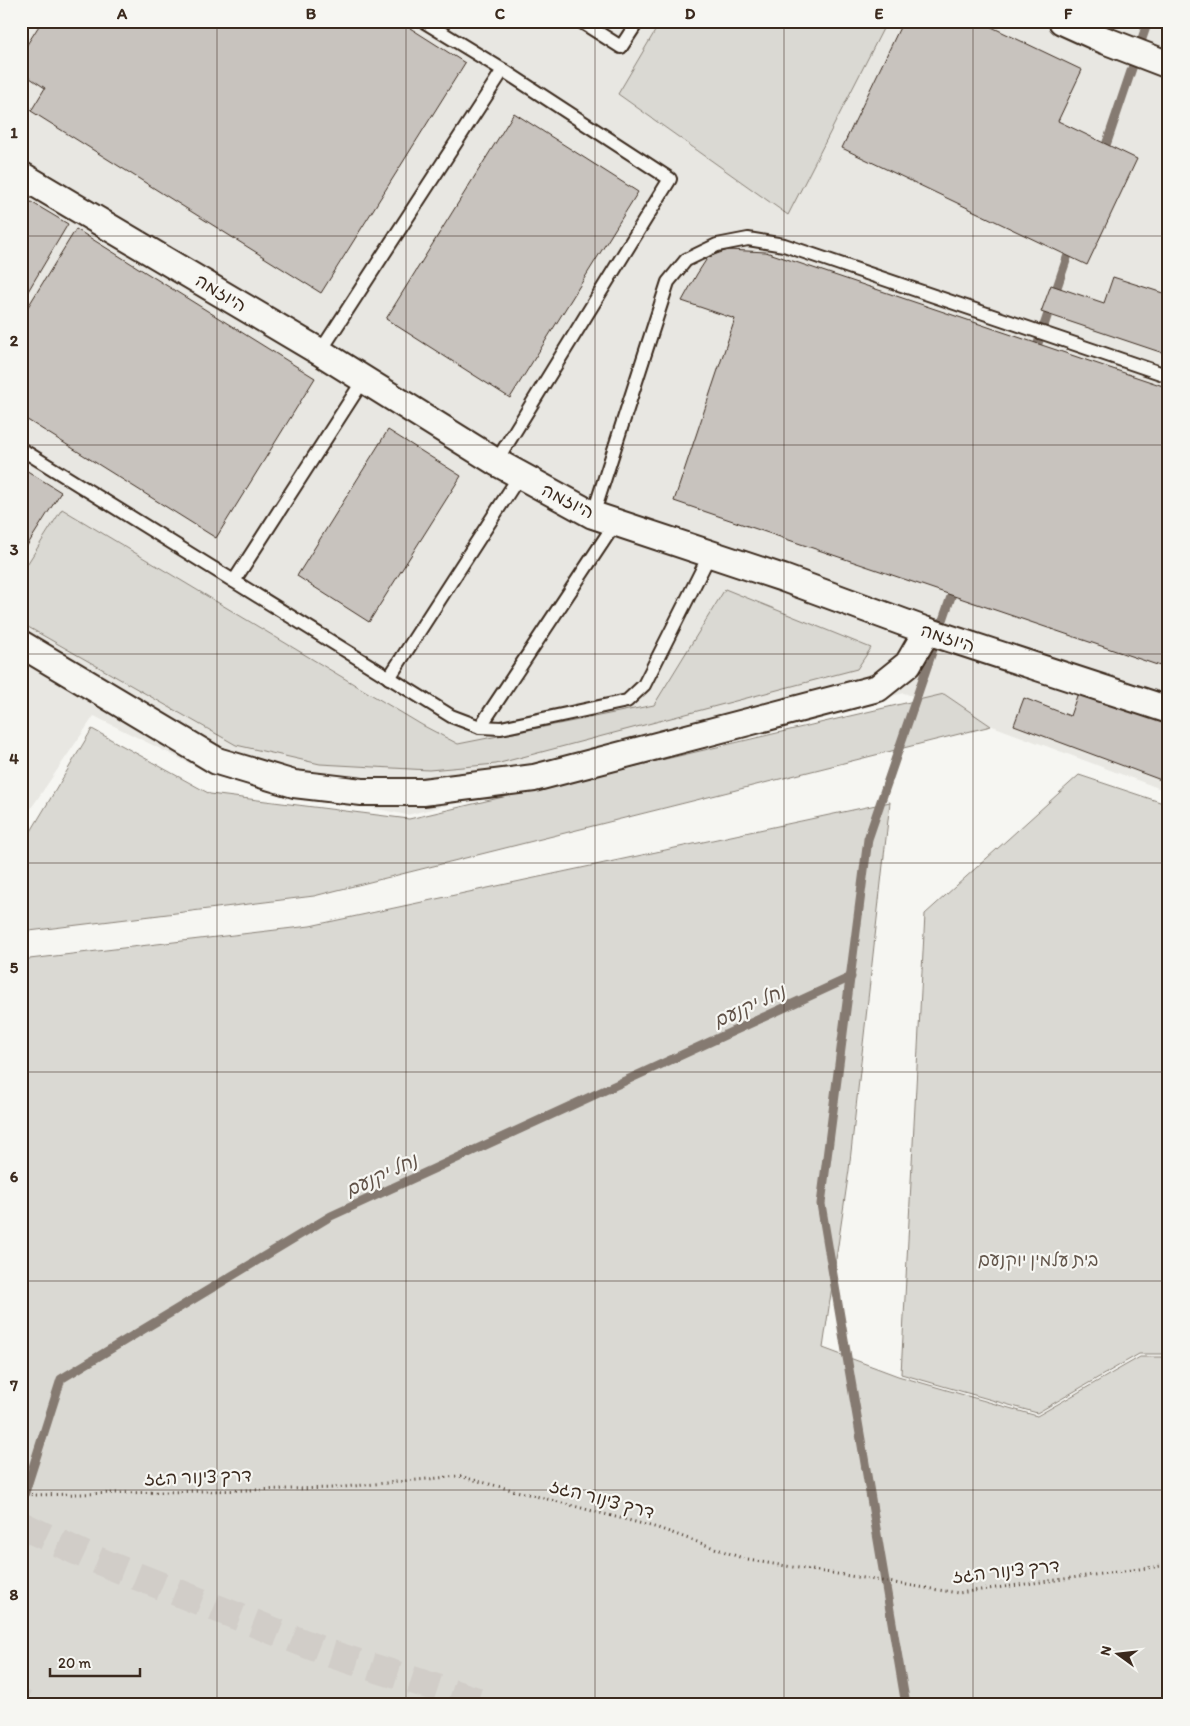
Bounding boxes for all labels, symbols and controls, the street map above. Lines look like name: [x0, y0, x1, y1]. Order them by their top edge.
text: A: [116, 4, 128, 23]
text: B: [306, 4, 317, 23]
text: C: [495, 4, 506, 23]
text: D: [685, 4, 696, 23]
text: E: [875, 4, 884, 23]
text: F: [1064, 4, 1073, 23]
text: 1: [10, 123, 18, 142]
street label: היוזמה: [191, 269, 251, 317]
text: 2: [10, 331, 19, 350]
street label: היוזמה: [538, 478, 598, 524]
text: 3: [10, 540, 19, 559]
street label: היוזמה: [918, 619, 978, 657]
text: 4: [9, 749, 19, 768]
text: 5: [10, 958, 19, 977]
water label: נחל יקנעם: [709, 979, 790, 1034]
water label: נחל יקנעם: [341, 1148, 422, 1203]
text: 6: [10, 1167, 19, 1186]
park label: בית עלמין יוקנעם: [978, 1249, 1098, 1271]
text: 7: [9, 1376, 18, 1395]
street label: דרך צינור הגז: [144, 1464, 252, 1490]
street label: דרך צינור הגז: [547, 1474, 657, 1524]
street label: דרך צינור הגז: [951, 1554, 1061, 1588]
text: 8: [10, 1585, 19, 1604]
north arrow: [1092, 1628, 1142, 1678]
text: N: [1096, 1644, 1115, 1658]
scale bar: [50, 1646, 140, 1678]
text: 20 m: [58, 1654, 92, 1672]

